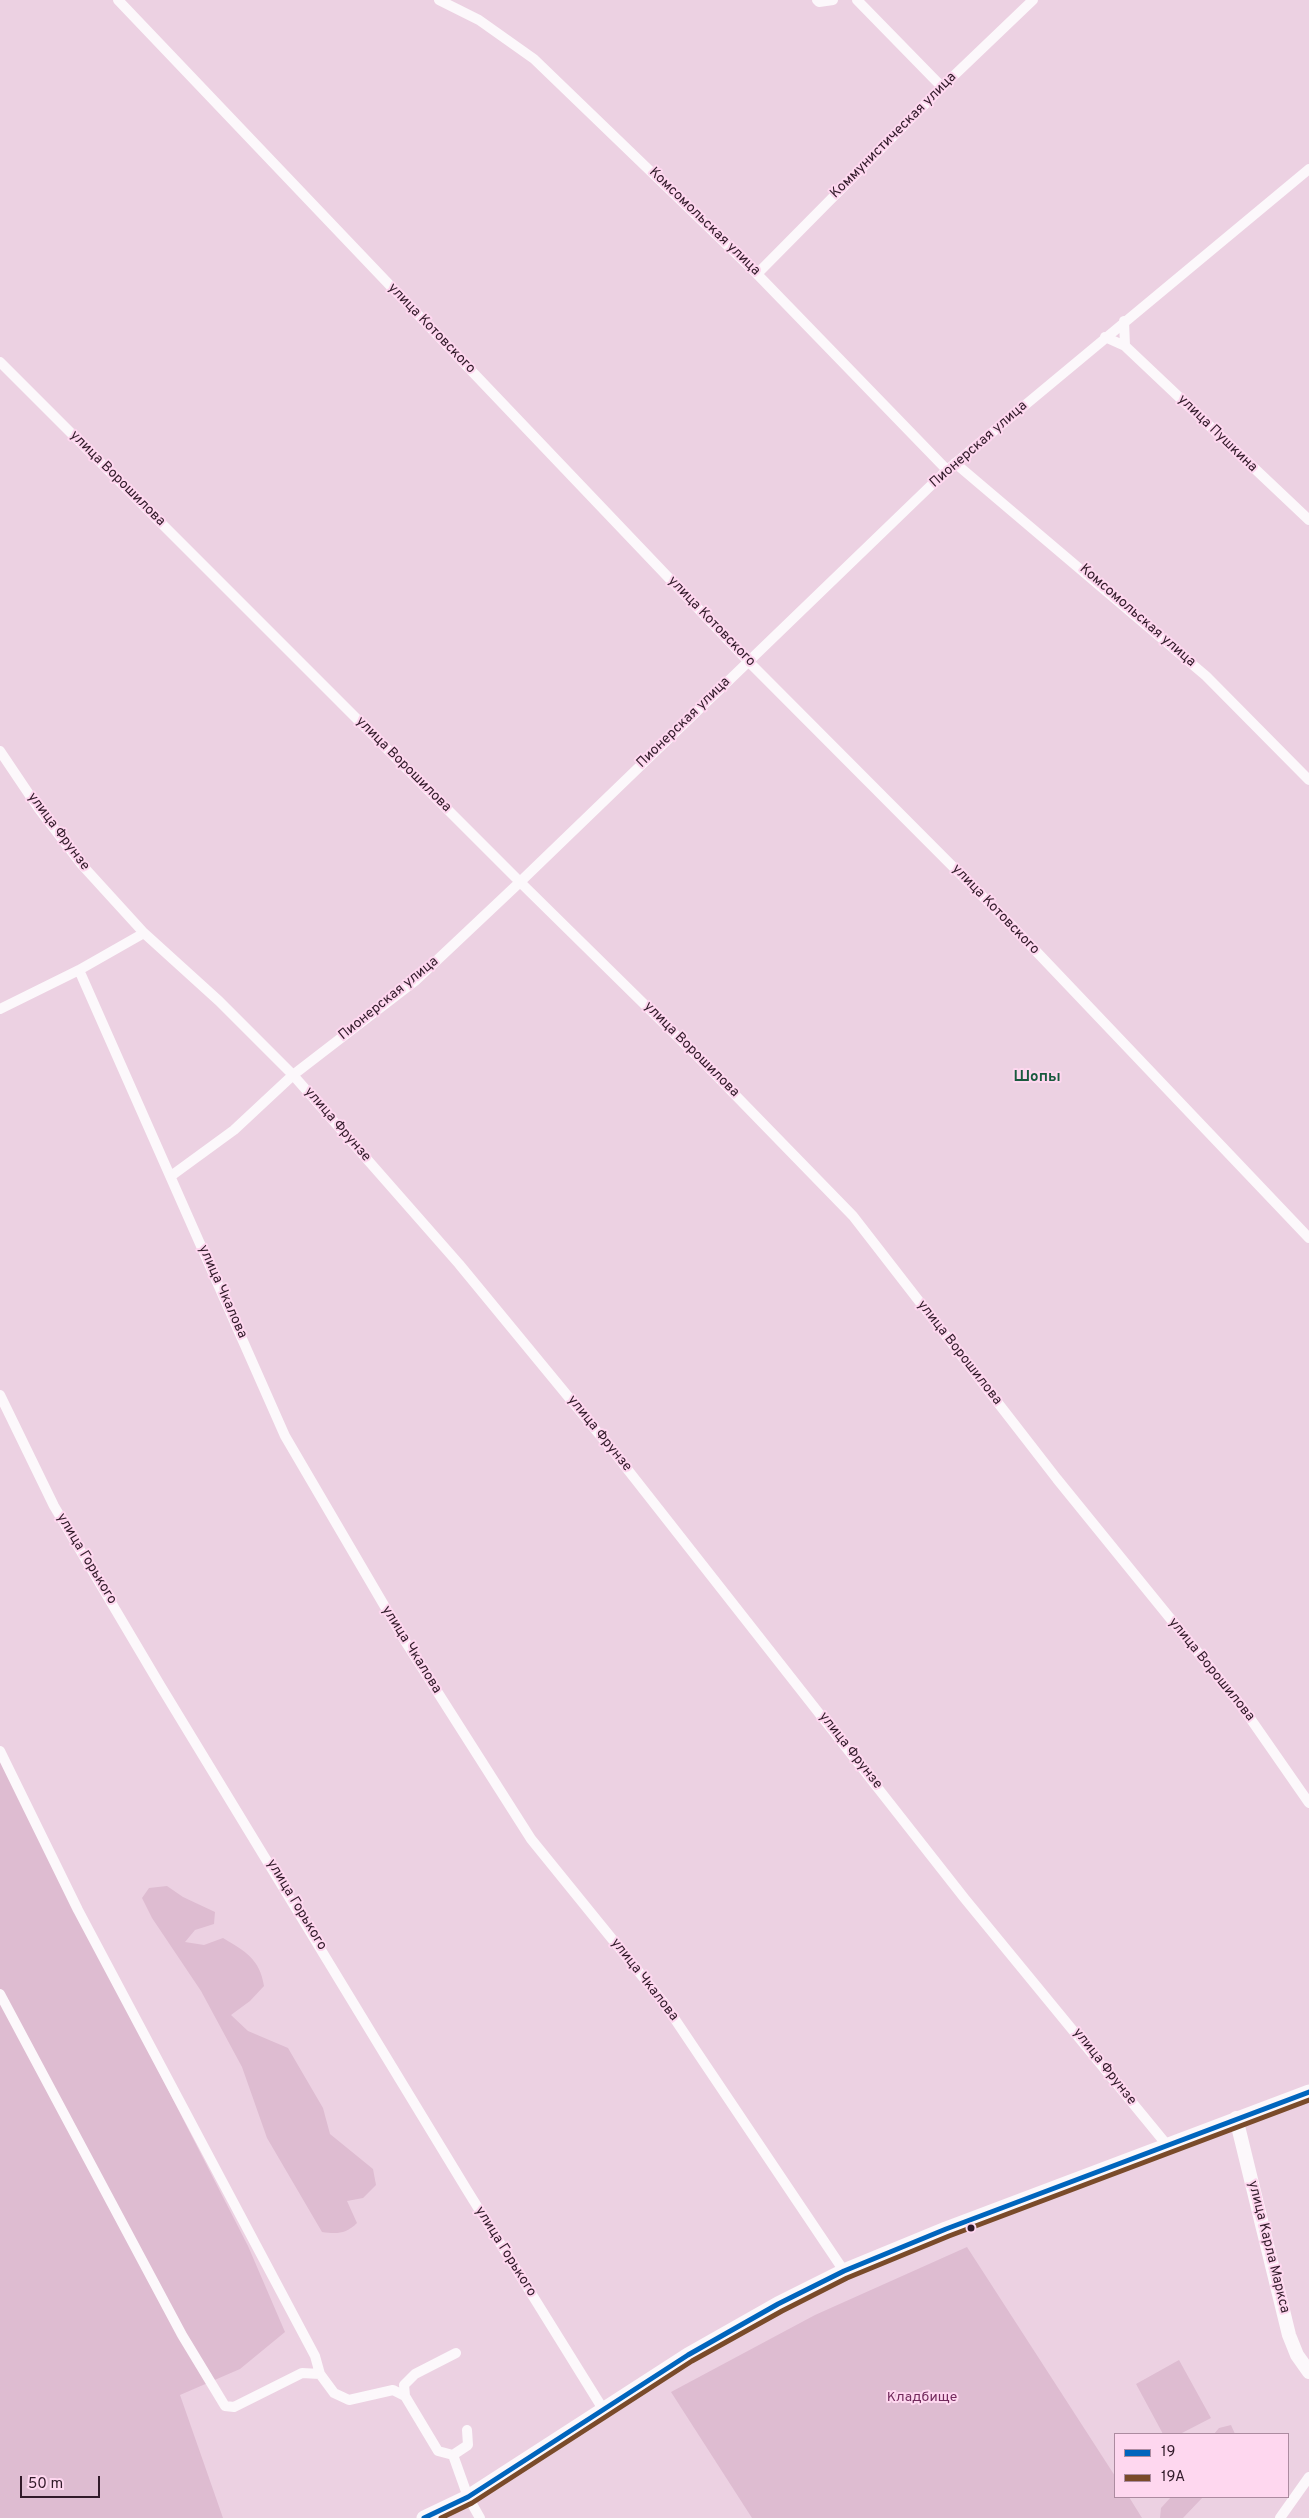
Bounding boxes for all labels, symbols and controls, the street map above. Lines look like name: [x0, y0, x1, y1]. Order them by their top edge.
street label: Коммунистическая улица: [827, 69, 961, 203]
street label: Комсомольская улица: [645, 164, 763, 280]
street label: улица Котовского: [384, 280, 478, 378]
street label: улица Пушкина: [1174, 392, 1260, 476]
street label: Пионерская улица: [927, 398, 1031, 492]
street label: улица Ворошилова: [66, 428, 168, 530]
street label: Комсомольская улица: [1075, 561, 1199, 671]
street label: улица Котовского: [664, 573, 758, 671]
street label: Пионерская улица: [634, 674, 734, 772]
street label: улица Ворошилова: [352, 714, 454, 816]
street label: улица Фрунзе: [23, 790, 93, 874]
street label: улица Котовского: [948, 861, 1042, 959]
street label: Пионерская улица: [336, 954, 442, 1044]
street label: улица Ворошилова: [640, 999, 742, 1101]
district label: Шопы: [1013, 1069, 1061, 1087]
street label: улица Фрунзе: [300, 1084, 374, 1166]
street label: улица Чкалова: [194, 1243, 250, 1341]
street label: улица Ворошилова: [913, 1297, 1005, 1409]
street label: улица Фрунзе: [563, 1392, 635, 1476]
street label: улица Горького: [52, 1511, 120, 1607]
street label: улица Чкалова: [377, 1603, 445, 1697]
street label: улица Ворошилова: [1164, 1615, 1258, 1725]
street label: улица Фрунзе: [815, 1709, 885, 1793]
street label: улица Горького: [262, 1857, 330, 1953]
street label: улица Чкалова: [606, 1935, 682, 2025]
street label: улица Фрунзе: [1069, 2025, 1139, 2109]
street label: улица Карла Маркса: [1243, 2179, 1293, 2315]
street label: улица Горького: [471, 2204, 539, 2300]
unlabelled marker: [966, 2223, 976, 2233]
park label: Кладбище: [887, 2390, 957, 2406]
legend: [1114, 2433, 1289, 2498]
text: 19: [1161, 2443, 1176, 2462]
scale bar: [22, 2466, 102, 2498]
text: 19А: [1161, 2468, 1185, 2487]
text: 50 m: [28, 2475, 63, 2494]

